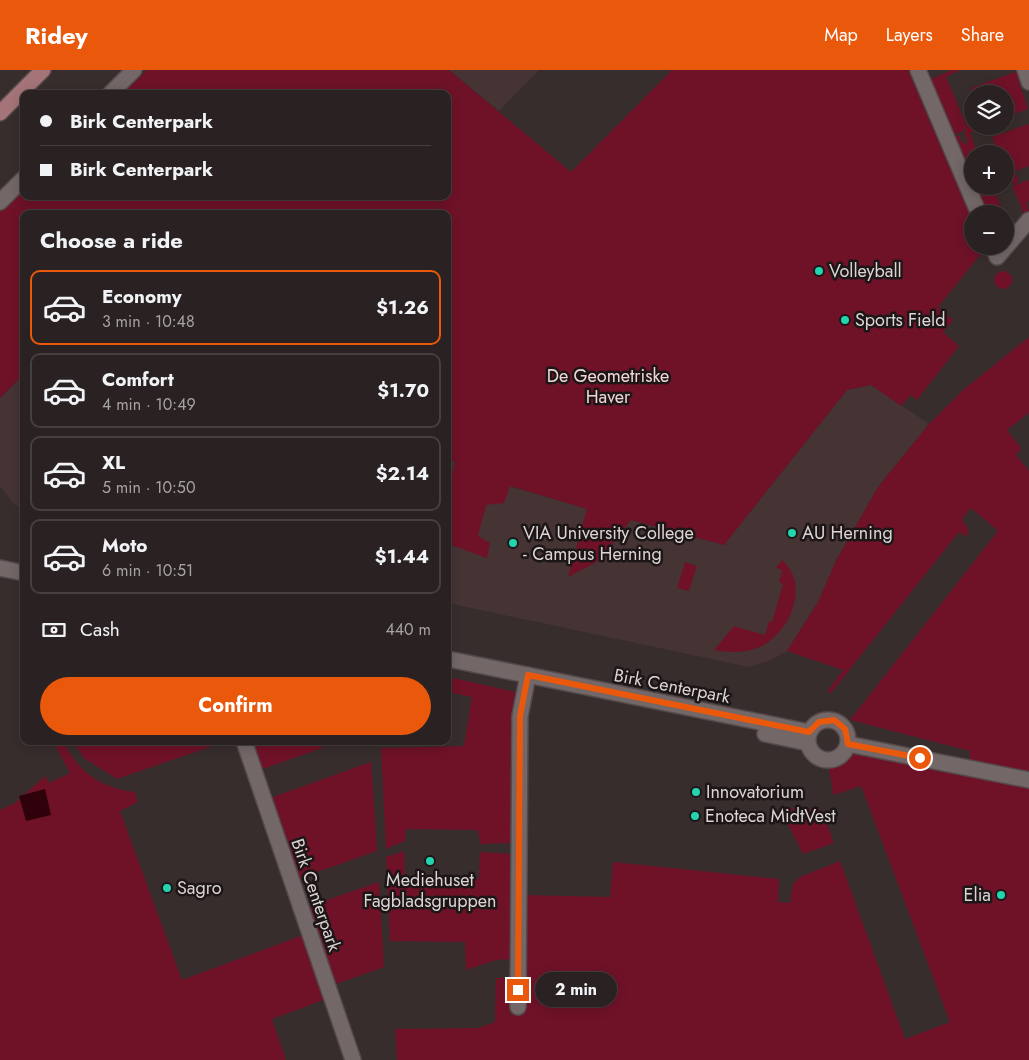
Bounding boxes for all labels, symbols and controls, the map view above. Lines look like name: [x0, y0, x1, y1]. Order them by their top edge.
text: Ridey: [25, 18, 88, 53]
text: Map: [824, 22, 858, 48]
text: Layers: [886, 22, 933, 48]
text: Share: [961, 22, 1004, 48]
map controls: [964, 85, 1014, 255]
button: layers: [964, 85, 1014, 135]
text: Birk Centerpark: [70, 108, 213, 135]
button: +: [964, 145, 1014, 195]
text: Birk Centerpark: [70, 156, 213, 183]
button: −: [964, 205, 1014, 255]
text: Choose a ride: [40, 224, 183, 256]
place label: Volleyball: [829, 258, 902, 284]
marker: Volleyball: [813, 265, 825, 277]
text: Economy: [102, 283, 182, 310]
icon: car: [42, 285, 87, 330]
text: $1.26: [376, 294, 429, 321]
place label: Sports Field: [855, 307, 945, 333]
text: 3 min · 10:48: [102, 310, 195, 333]
marker: Sports Field: [839, 314, 851, 326]
park label: De Geometriske Haver: [547, 363, 669, 410]
text: Comfort: [102, 366, 174, 393]
icon: car: [42, 368, 87, 413]
text: $1.70: [377, 377, 429, 404]
text: 4 min · 10:49: [102, 393, 196, 416]
text: XL: [102, 449, 125, 476]
icon: car: [42, 451, 87, 496]
text: $2.14: [376, 460, 429, 487]
text: 5 min · 10:50: [102, 476, 196, 499]
place label: VIA University College - Campus Herning: [523, 520, 694, 567]
place label: AU Herning: [802, 520, 893, 546]
marker: AU Herning: [786, 527, 798, 539]
text: Moto: [102, 532, 147, 559]
icon: car: [42, 534, 87, 579]
marker: VIA University College - Campus Herning: [507, 537, 519, 549]
text: $1.44: [375, 543, 429, 570]
text: 6 min · 10:51: [102, 559, 193, 582]
icon: cash: [40, 616, 68, 644]
text: Cash: [80, 616, 120, 643]
text: 440 m: [385, 618, 431, 641]
street label: Birk Centerpark: [612, 662, 732, 710]
button: Confirm: [40, 677, 431, 735]
route start: [909, 747, 931, 769]
place label: Innovatorium: [706, 779, 804, 805]
marker: Innovatorium: [690, 786, 702, 798]
place label: Enoteca MidtVest: [705, 803, 836, 829]
marker: Enoteca MidtVest: [689, 810, 701, 822]
street label: Birk Centerpark: [284, 835, 348, 955]
marker: Mediehuset Fagbladsgruppen: [424, 855, 436, 867]
place label: Mediehuset Fagbladsgruppen: [363, 867, 497, 914]
place label: Sagro: [177, 875, 222, 901]
marker: Sagro: [161, 882, 173, 894]
place label: Elia: [964, 882, 991, 908]
marker: Elia: [995, 889, 1007, 901]
callout: 2 min: [536, 972, 618, 1008]
text: 2 min: [555, 978, 597, 1001]
route end: [507, 979, 529, 1001]

